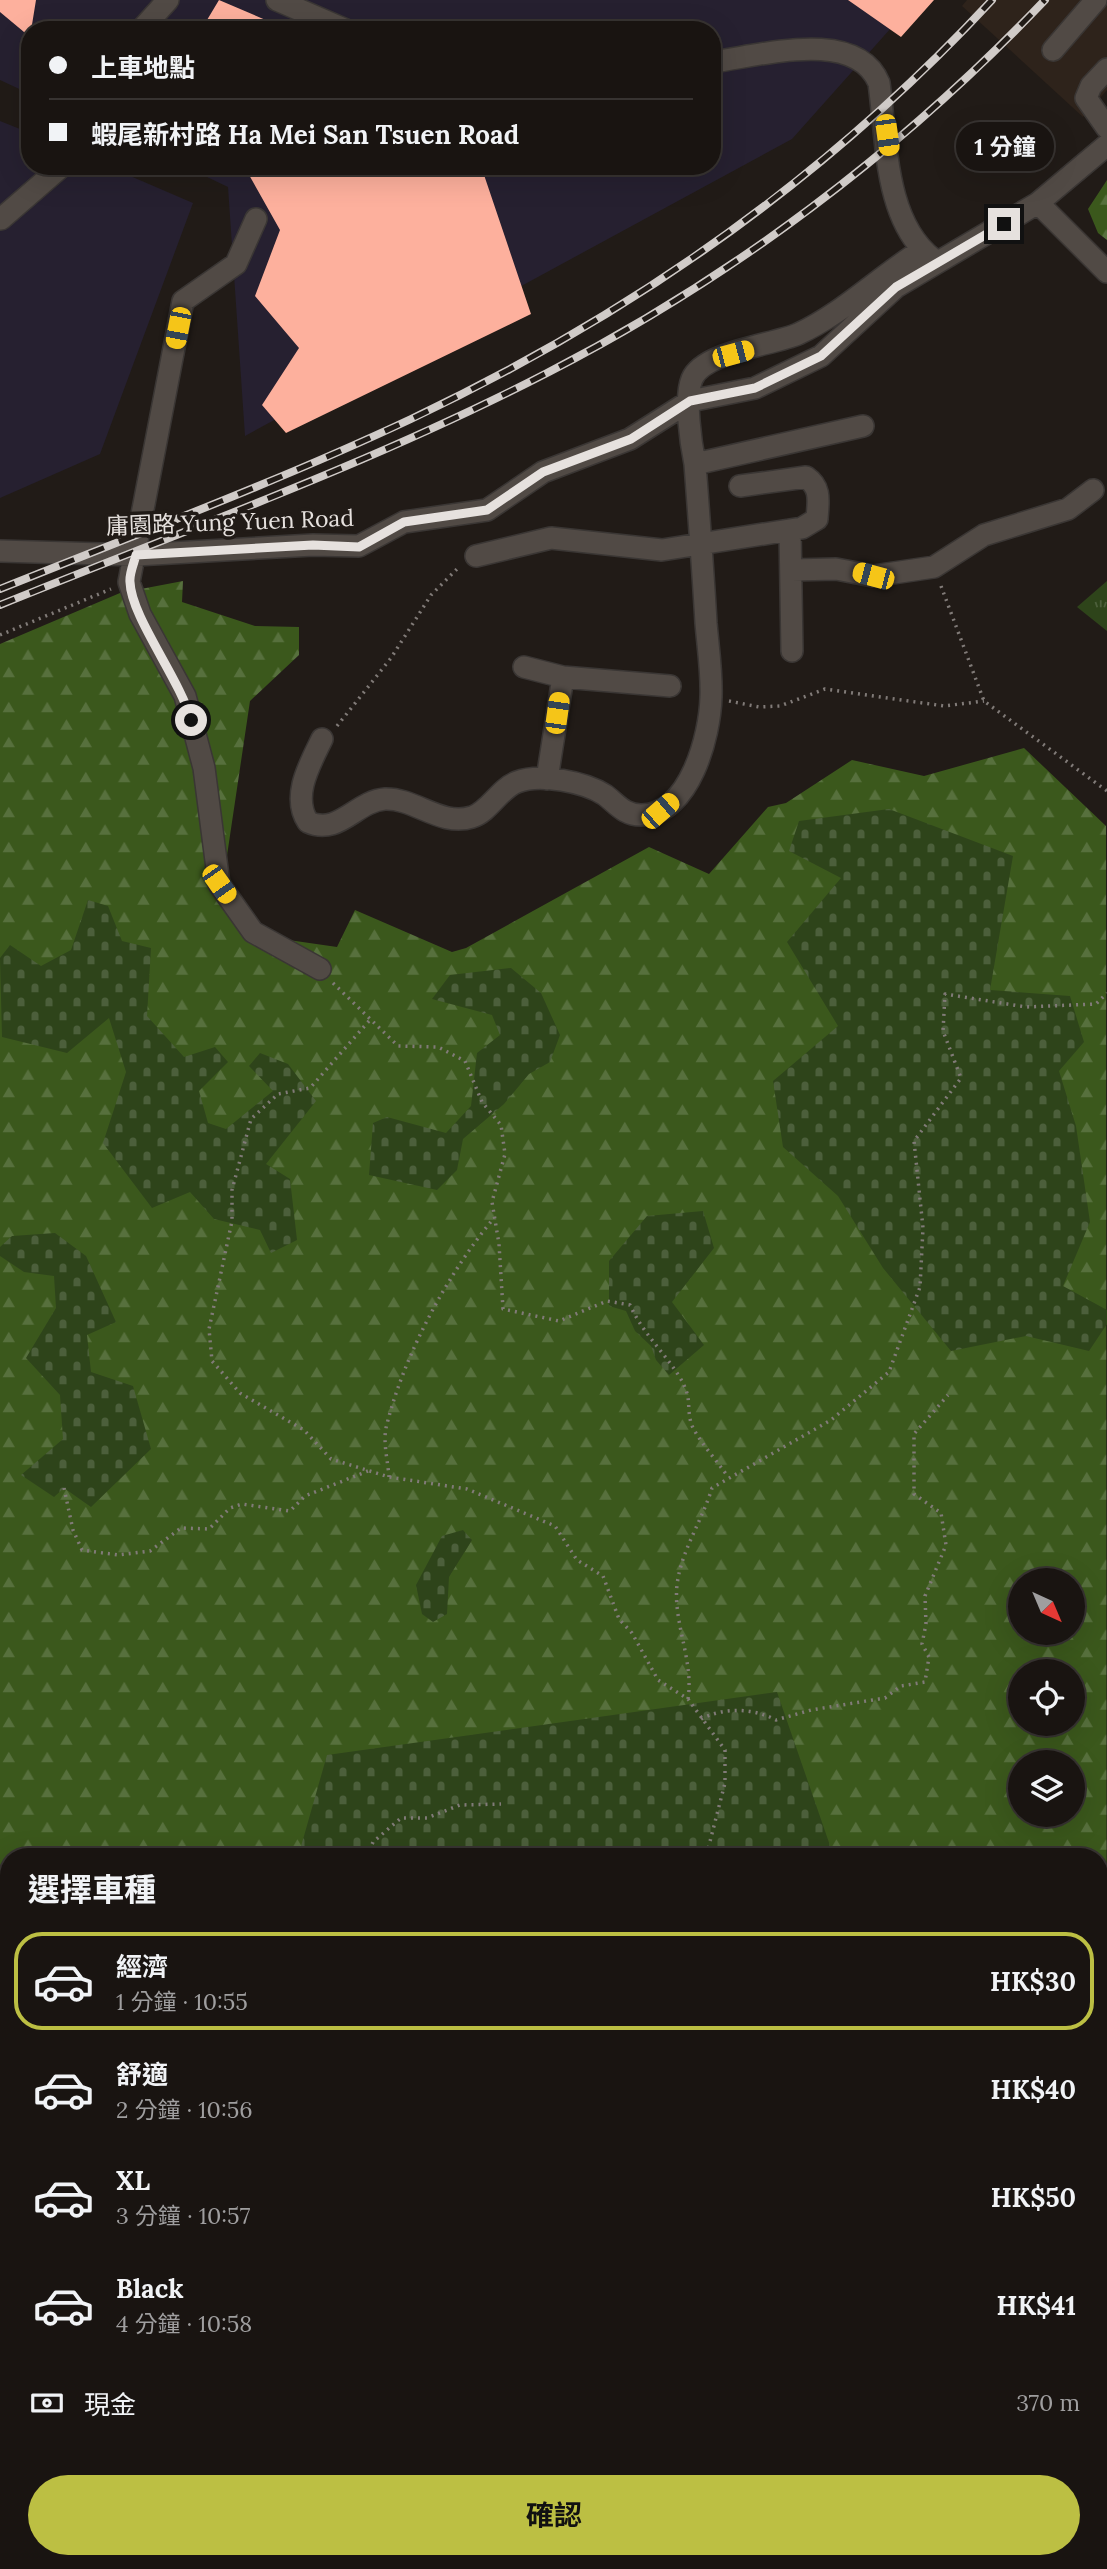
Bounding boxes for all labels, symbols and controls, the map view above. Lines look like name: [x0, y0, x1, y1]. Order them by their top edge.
text: 上車地點: [91, 51, 195, 84]
car: [874, 113, 901, 157]
text: 蝦尾新村路 Ha Mei San Tsuen Road: [91, 118, 519, 151]
callout: 1 分鐘: [955, 122, 1053, 172]
text: 1 分鐘: [974, 132, 1036, 161]
route end: [988, 208, 1020, 240]
car: [164, 305, 193, 351]
car: [710, 338, 757, 370]
street label: 庸園路 Yung Yuen Road: [106, 503, 355, 540]
car: [850, 560, 897, 592]
car: [544, 691, 571, 735]
route start: [175, 704, 207, 736]
car: [638, 789, 683, 833]
car: [199, 861, 240, 907]
north arrow: [1008, 1568, 1085, 1645]
map controls: [1008, 1568, 1085, 1827]
button: locate: [1008, 1659, 1085, 1736]
button: layers: [1008, 1750, 1085, 1827]
text: 選擇車種: [28, 1869, 156, 1910]
icon: car: [32, 1950, 95, 2013]
text: 經濟: [116, 1950, 168, 1983]
text: HK$30: [990, 1965, 1076, 1998]
text: 1 分鐘 · 10:55: [116, 1987, 248, 2016]
icon: car: [32, 2058, 95, 2121]
text: 舒適: [116, 2058, 168, 2091]
text: HK$40: [990, 2073, 1076, 2106]
text: 2 分鐘 · 10:56: [116, 2095, 252, 2124]
text: XL: [116, 2164, 150, 2197]
icon: car: [32, 2166, 95, 2229]
text: HK$50: [991, 2181, 1076, 2214]
text: 3 分鐘 · 10:57: [116, 2201, 250, 2230]
text: Black: [116, 2272, 184, 2305]
icon: car: [32, 2274, 95, 2337]
text: HK$41: [996, 2289, 1076, 2322]
text: 4 分鐘 · 10:58: [116, 2309, 252, 2338]
icon: cash: [28, 2384, 66, 2422]
text: 現金: [84, 2388, 136, 2421]
text: 370 m: [1016, 2388, 1080, 2417]
button: 確認: [28, 2475, 1080, 2555]

